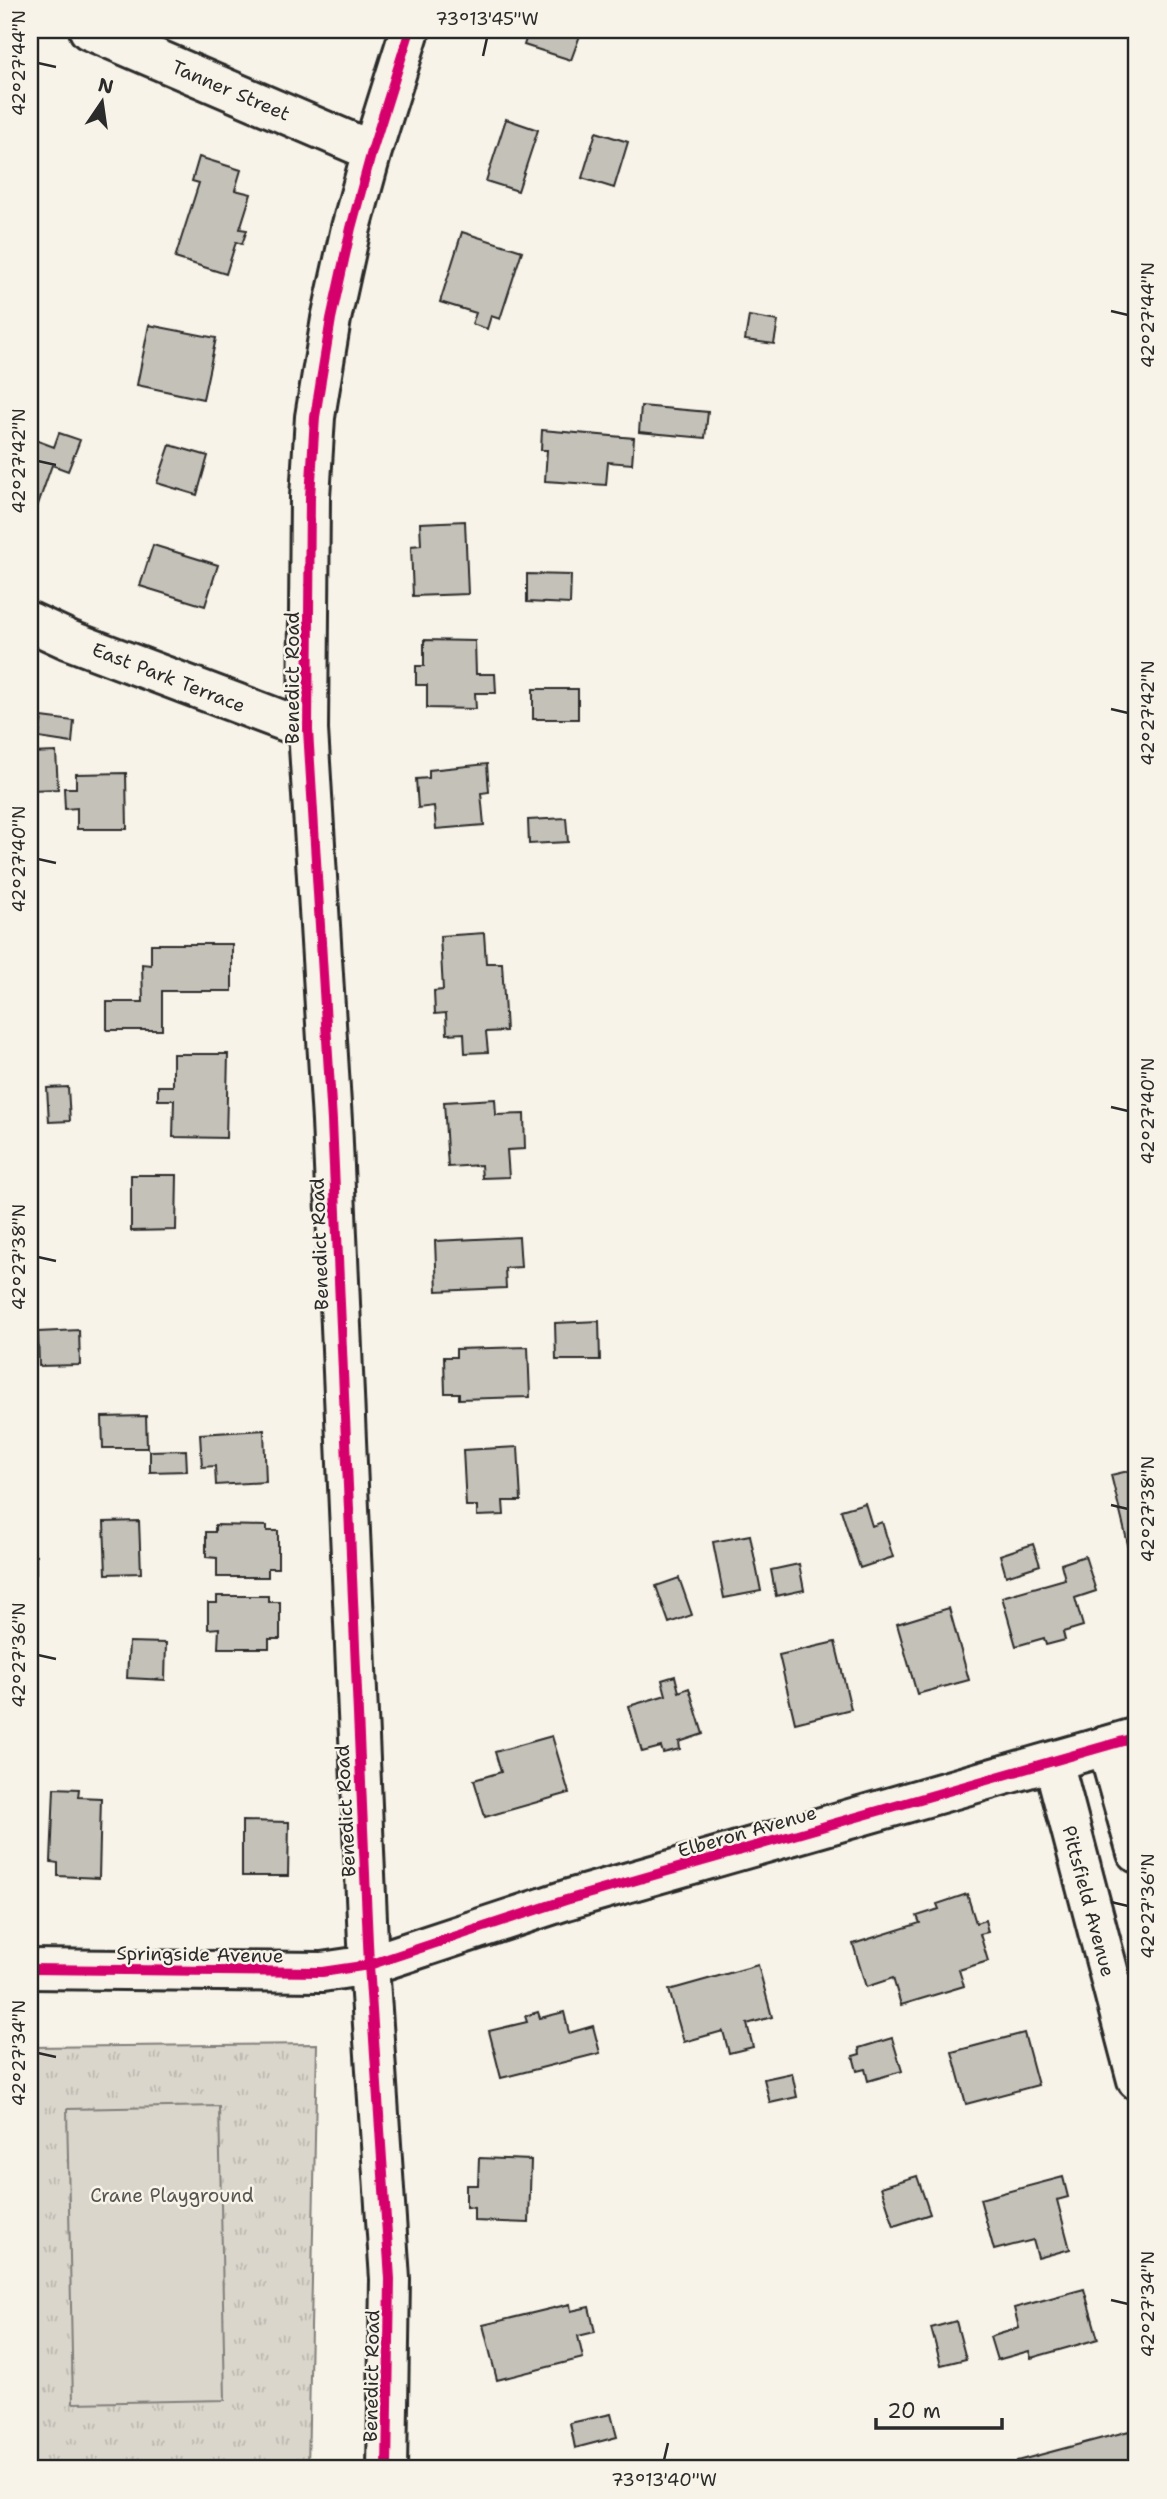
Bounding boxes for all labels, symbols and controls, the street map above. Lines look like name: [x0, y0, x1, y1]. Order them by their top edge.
text: 73°13'45"W: [435, 7, 539, 31]
text: 42°27'44"N: [7, 10, 31, 116]
street label: Tanner Street: [168, 54, 294, 127]
north arrow: [66, 66, 136, 136]
text: N: [96, 72, 116, 100]
text: 42°27'44"N: [1136, 262, 1160, 368]
text: 42°27'42"N: [7, 408, 31, 514]
street label: Benedict Road: [280, 612, 305, 744]
street label: East Park Terrace: [89, 637, 249, 718]
text: 42°27'42"N: [1136, 660, 1160, 766]
text: 42°27'40"N: [7, 806, 31, 912]
text: 42°27'40"N: [1136, 1058, 1160, 1164]
street label: Benedict Road: [305, 1177, 334, 1311]
text: 42°27'38"N: [7, 1204, 31, 1310]
text: 42°27'38"N: [1136, 1456, 1160, 1562]
text: 42°27'36"N: [7, 1602, 31, 1708]
street label: Benedict Road: [330, 1744, 361, 1878]
street label: Elberon Avenue: [675, 1800, 820, 1863]
street label: Pittsfield Avenue: [1056, 1823, 1121, 1979]
text: 42°27'36"N: [1136, 1853, 1160, 1959]
street label: Springside Avenue: [116, 1941, 284, 1968]
text: 42°27'34"N: [7, 2000, 31, 2106]
park label: Crane Playground: [90, 2183, 254, 2208]
text: 42°27'34"N: [1136, 2251, 1160, 2357]
street label: Benedict Road: [358, 2310, 385, 2442]
scale bar: [876, 2387, 1002, 2431]
text: 20 m: [887, 2397, 941, 2425]
text: 73°13'40"W: [611, 2468, 717, 2492]

